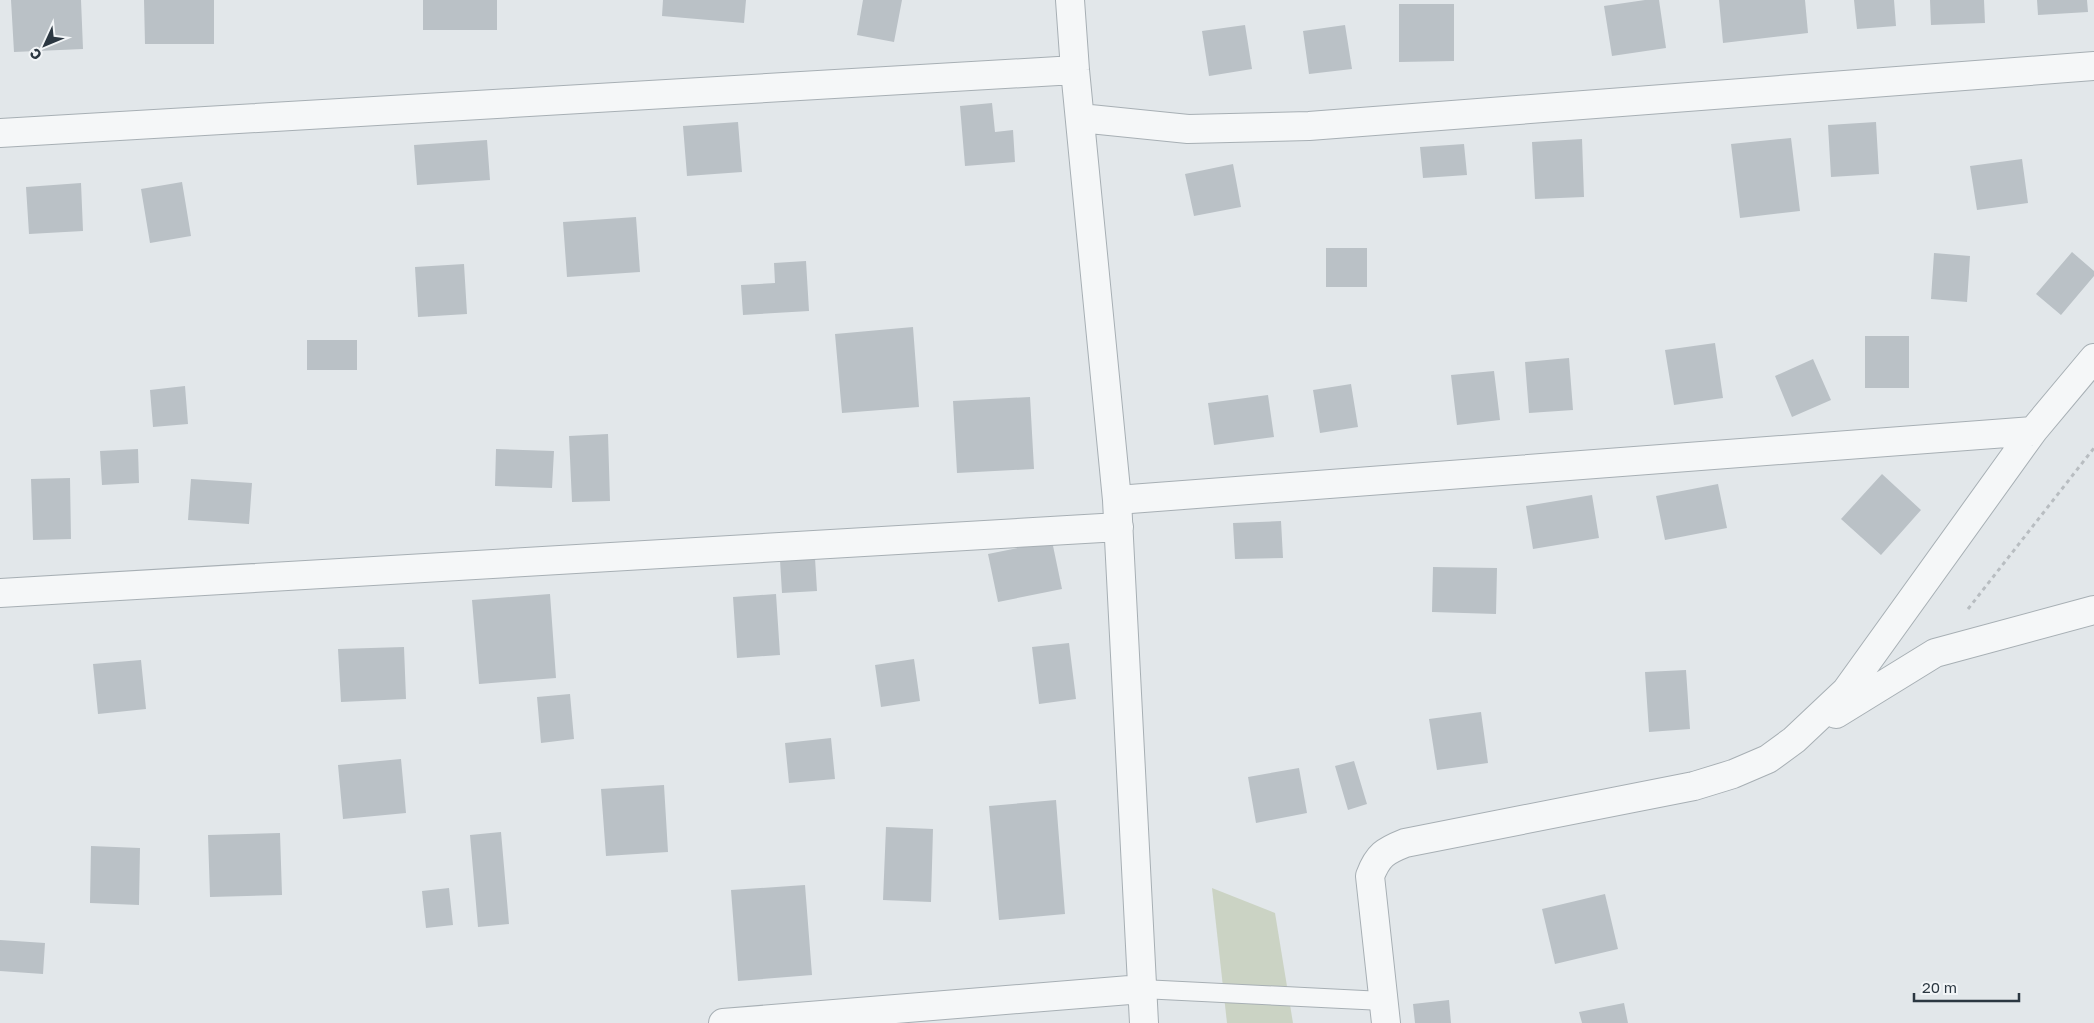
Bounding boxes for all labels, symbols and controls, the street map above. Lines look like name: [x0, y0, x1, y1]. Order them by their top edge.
north arrow: [20, 20, 70, 70]
text: С: [26, 45, 45, 64]
scale bar: [1914, 970, 2019, 1002]
text: 20 m: [1922, 978, 1957, 996]

